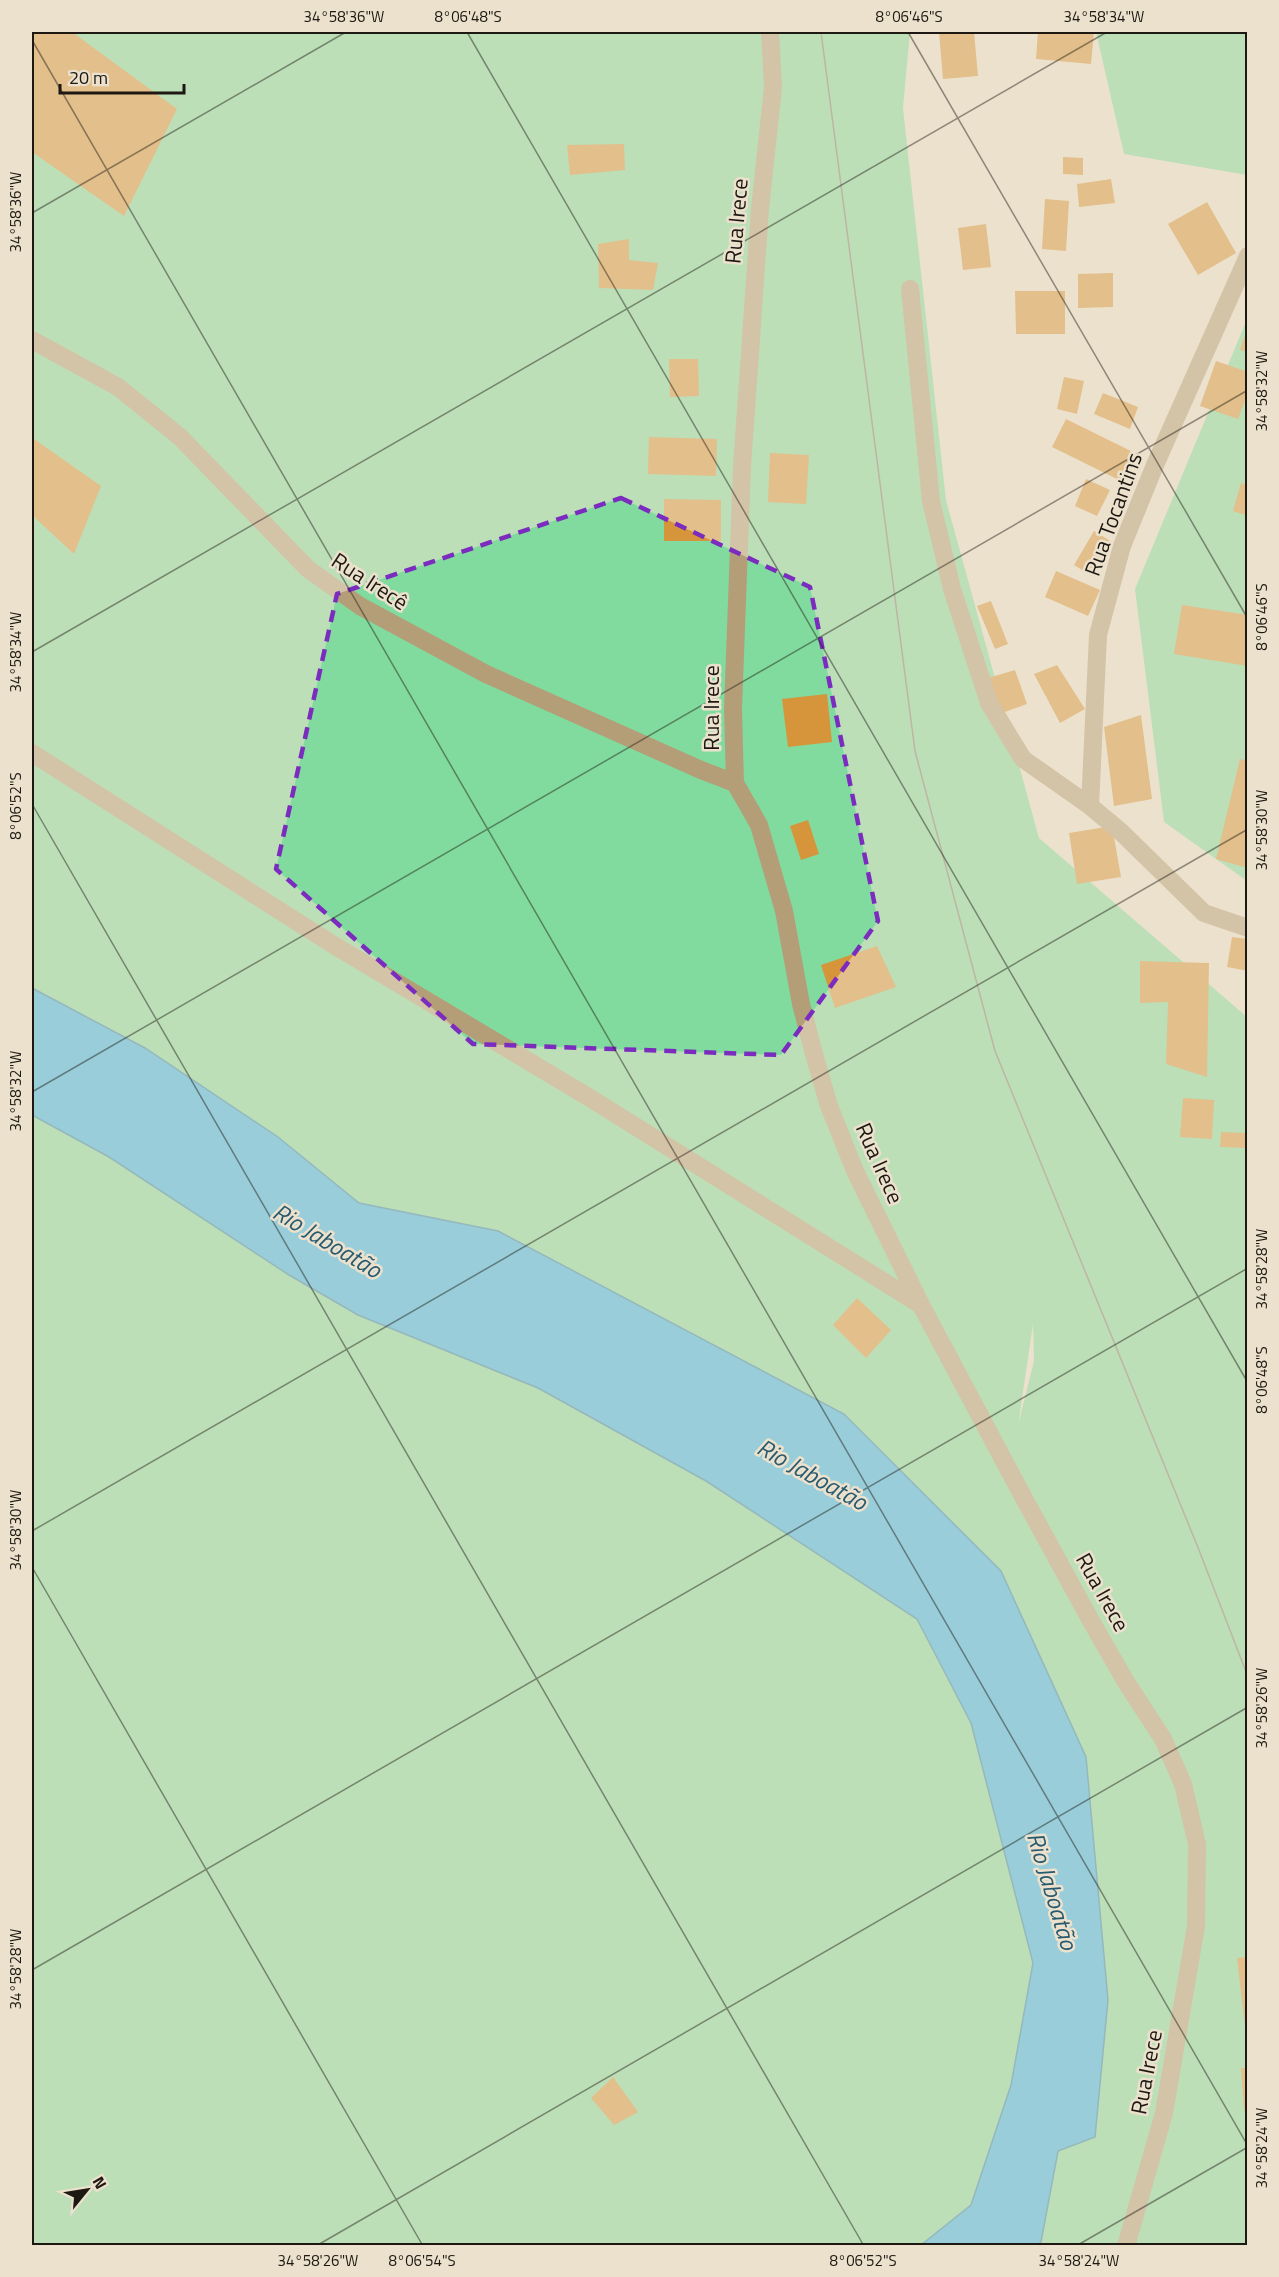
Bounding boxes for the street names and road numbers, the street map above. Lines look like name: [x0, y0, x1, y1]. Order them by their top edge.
street label: Rua Irece: [715, 177, 757, 265]
street label: Rua Tocantins: [1075, 447, 1151, 581]
street label: Rua Irecê: [325, 543, 415, 619]
street label: Rua Irece: [694, 665, 728, 751]
street label: Rua Irece: [847, 1117, 913, 1209]
street label: Rua Irece: [1067, 1546, 1139, 1638]
street label: Rua Irece: [1121, 2027, 1171, 2117]

